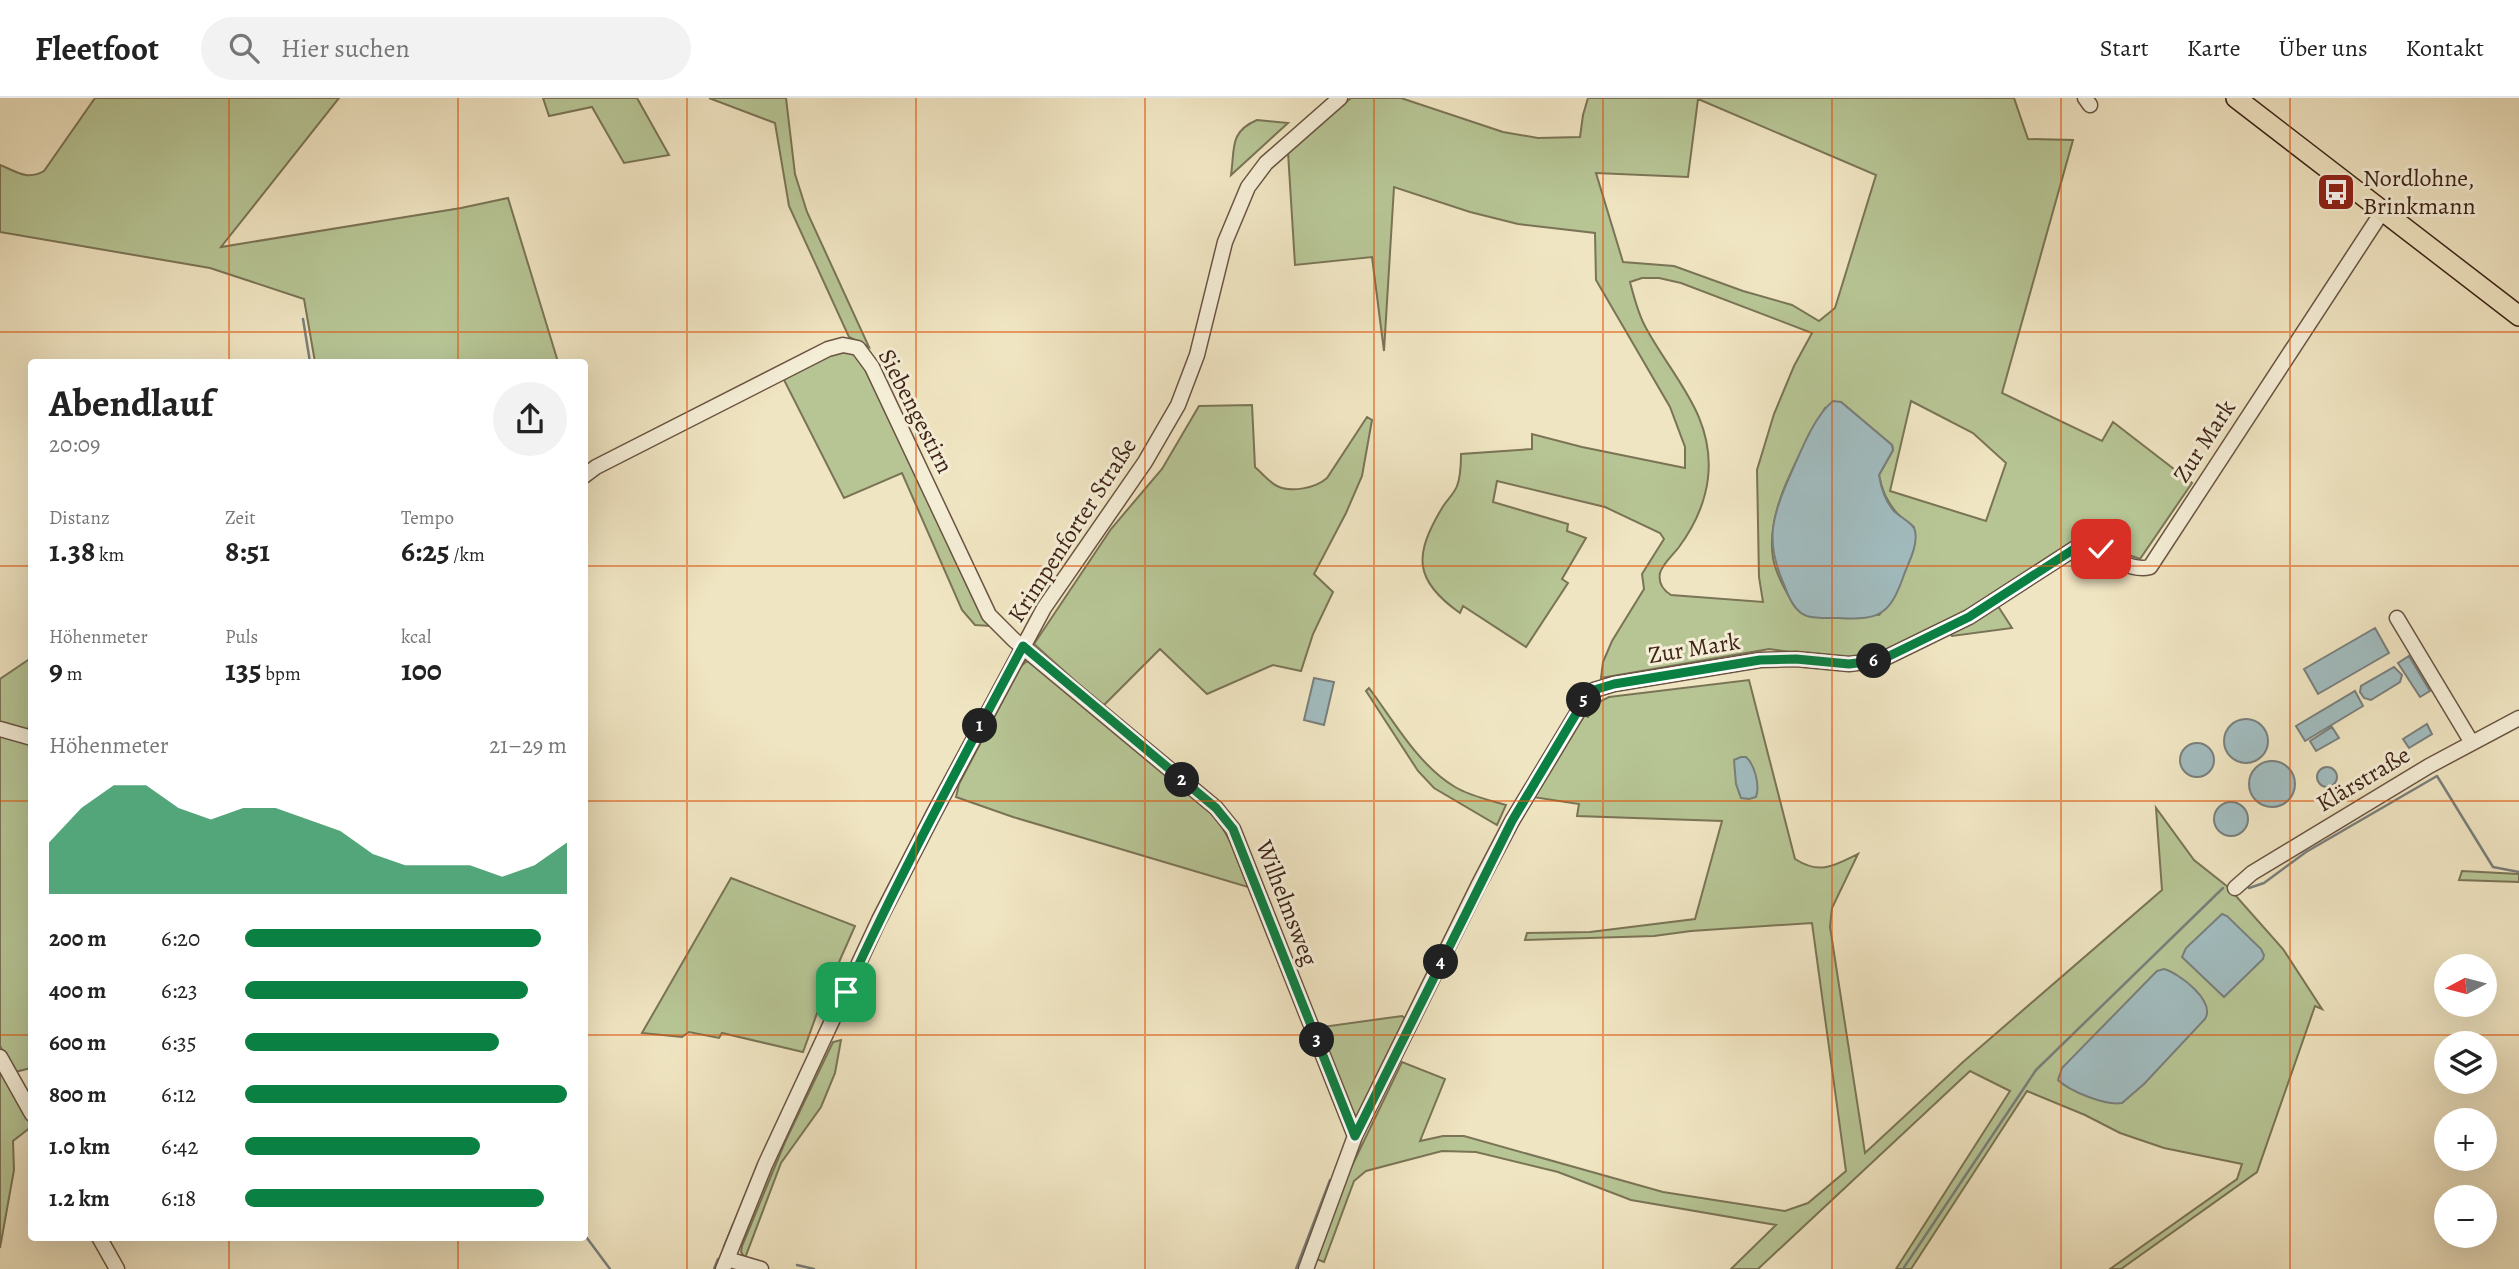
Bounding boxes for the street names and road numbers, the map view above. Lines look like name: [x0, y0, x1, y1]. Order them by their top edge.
street label: Siebengestirn: [871, 343, 961, 479]
street label: Zur Mark: [2165, 393, 2243, 489]
street label: Krimpenforter Straße: [1000, 431, 1144, 629]
street label: Zur Mark: [1646, 625, 1742, 671]
street label: Klärstraße: [2310, 739, 2416, 819]
street label: Wilhelmsweg: [1248, 835, 1326, 970]

